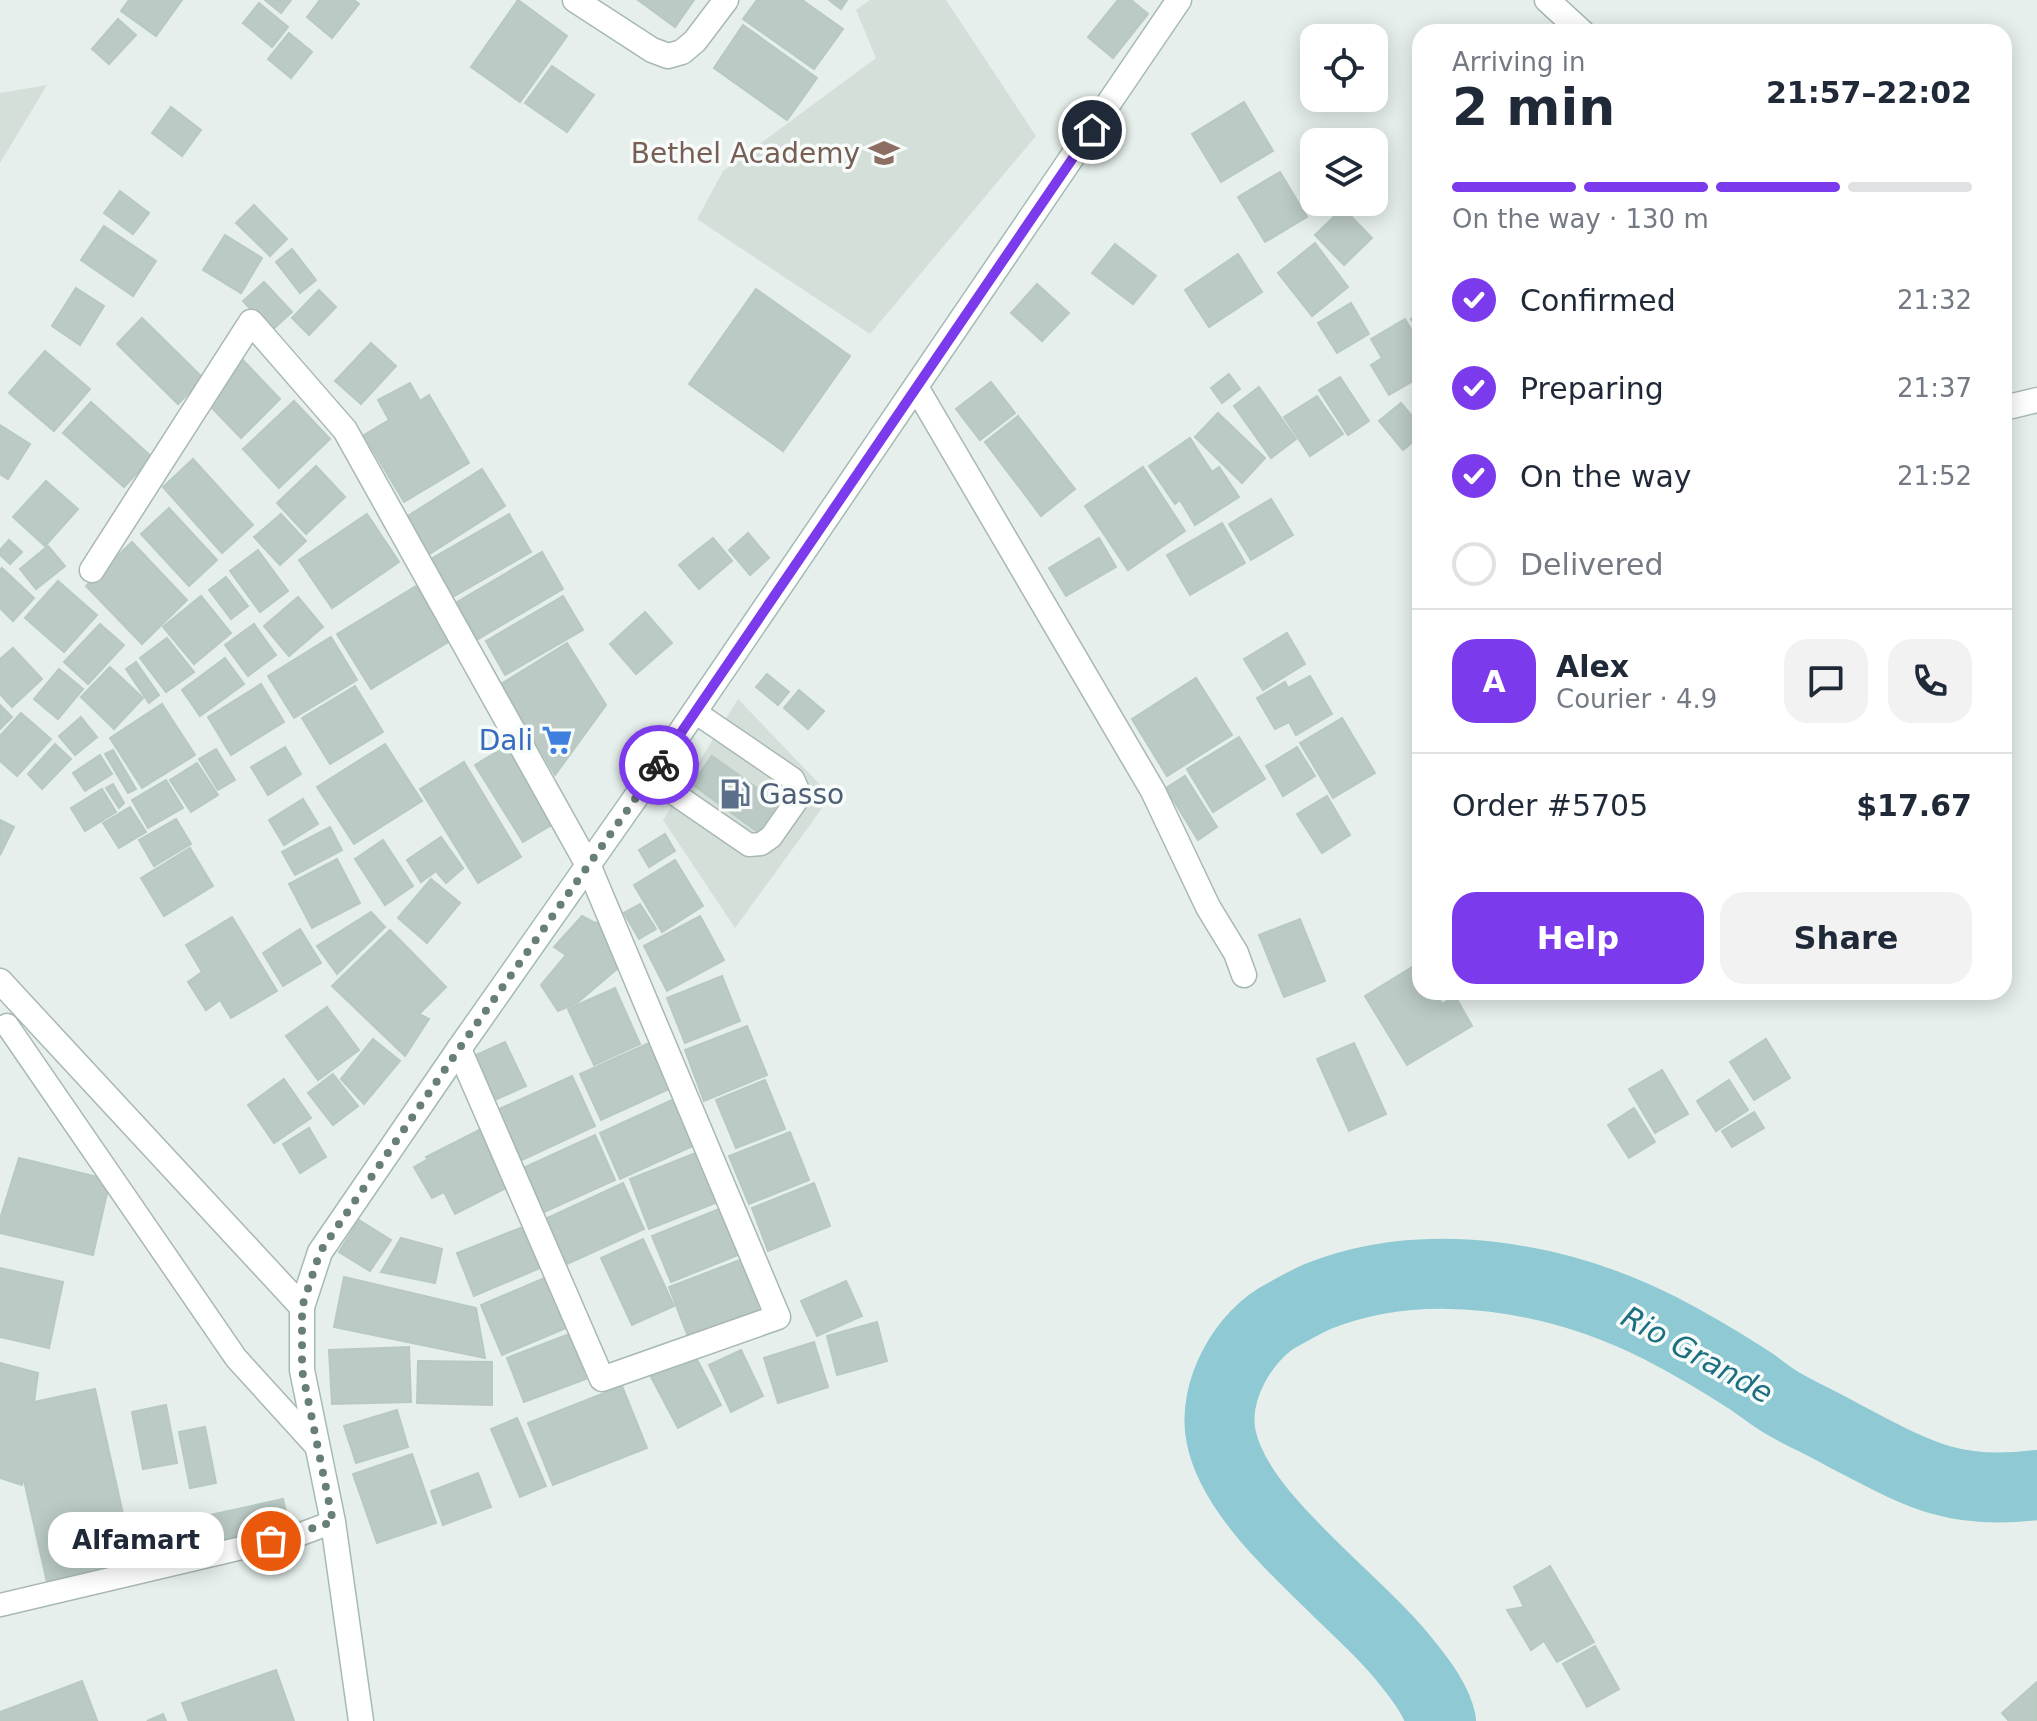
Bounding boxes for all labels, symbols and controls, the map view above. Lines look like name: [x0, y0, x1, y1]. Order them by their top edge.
map controls: [1300, 24, 1388, 216]
button: locate: [1300, 24, 1388, 112]
text: Arriving in: [1452, 47, 1586, 77]
text: 21:57–22:02: [1766, 75, 1972, 110]
text: 2 min: [1452, 77, 1615, 137]
pin: [1058, 96, 1126, 164]
icon: home: [1070, 108, 1114, 152]
button: layers: [1300, 128, 1388, 216]
school or university icon: Bethel Academy: [867, 136, 901, 170]
place label: Bethel Academy: [631, 137, 860, 170]
text: On the way · 130 m: [1452, 204, 1709, 234]
icon: check: [1452, 278, 1496, 322]
text: Confirmed: [1520, 283, 1676, 318]
text: 21:32: [1897, 285, 1972, 315]
icon: check: [1452, 366, 1496, 410]
text: Preparing: [1520, 371, 1664, 406]
text: 21:37: [1897, 373, 1972, 403]
icon: check: [1452, 454, 1496, 498]
text: On the way: [1520, 459, 1692, 494]
text: 21:52: [1897, 461, 1972, 491]
text: Delivered: [1520, 547, 1664, 582]
button: chat: [1784, 639, 1868, 723]
button: phone: [1888, 639, 1972, 723]
text: Alex: [1556, 649, 1629, 684]
text: A: [1482, 664, 1506, 699]
text: Courier · 4.9: [1556, 684, 1717, 714]
supermarket icon: Dali: [540, 723, 574, 757]
place label: Dali: [479, 724, 533, 757]
courier: [619, 725, 699, 805]
icon: bike: [637, 743, 681, 787]
fuel station icon: Gasso: [718, 777, 752, 811]
place label: Gasso: [759, 778, 844, 811]
text: Order #5705: [1452, 788, 1648, 823]
text: $17.67: [1856, 788, 1972, 823]
button: Help: [1452, 892, 1704, 984]
button: Share: [1720, 892, 1972, 984]
water label: Rio Grande: [1615, 1299, 1779, 1410]
pin: [237, 1507, 305, 1575]
callout: Alfamart: [47, 1513, 223, 1569]
icon: bag: [249, 1519, 293, 1563]
text: Alfamart: [72, 1525, 200, 1555]

